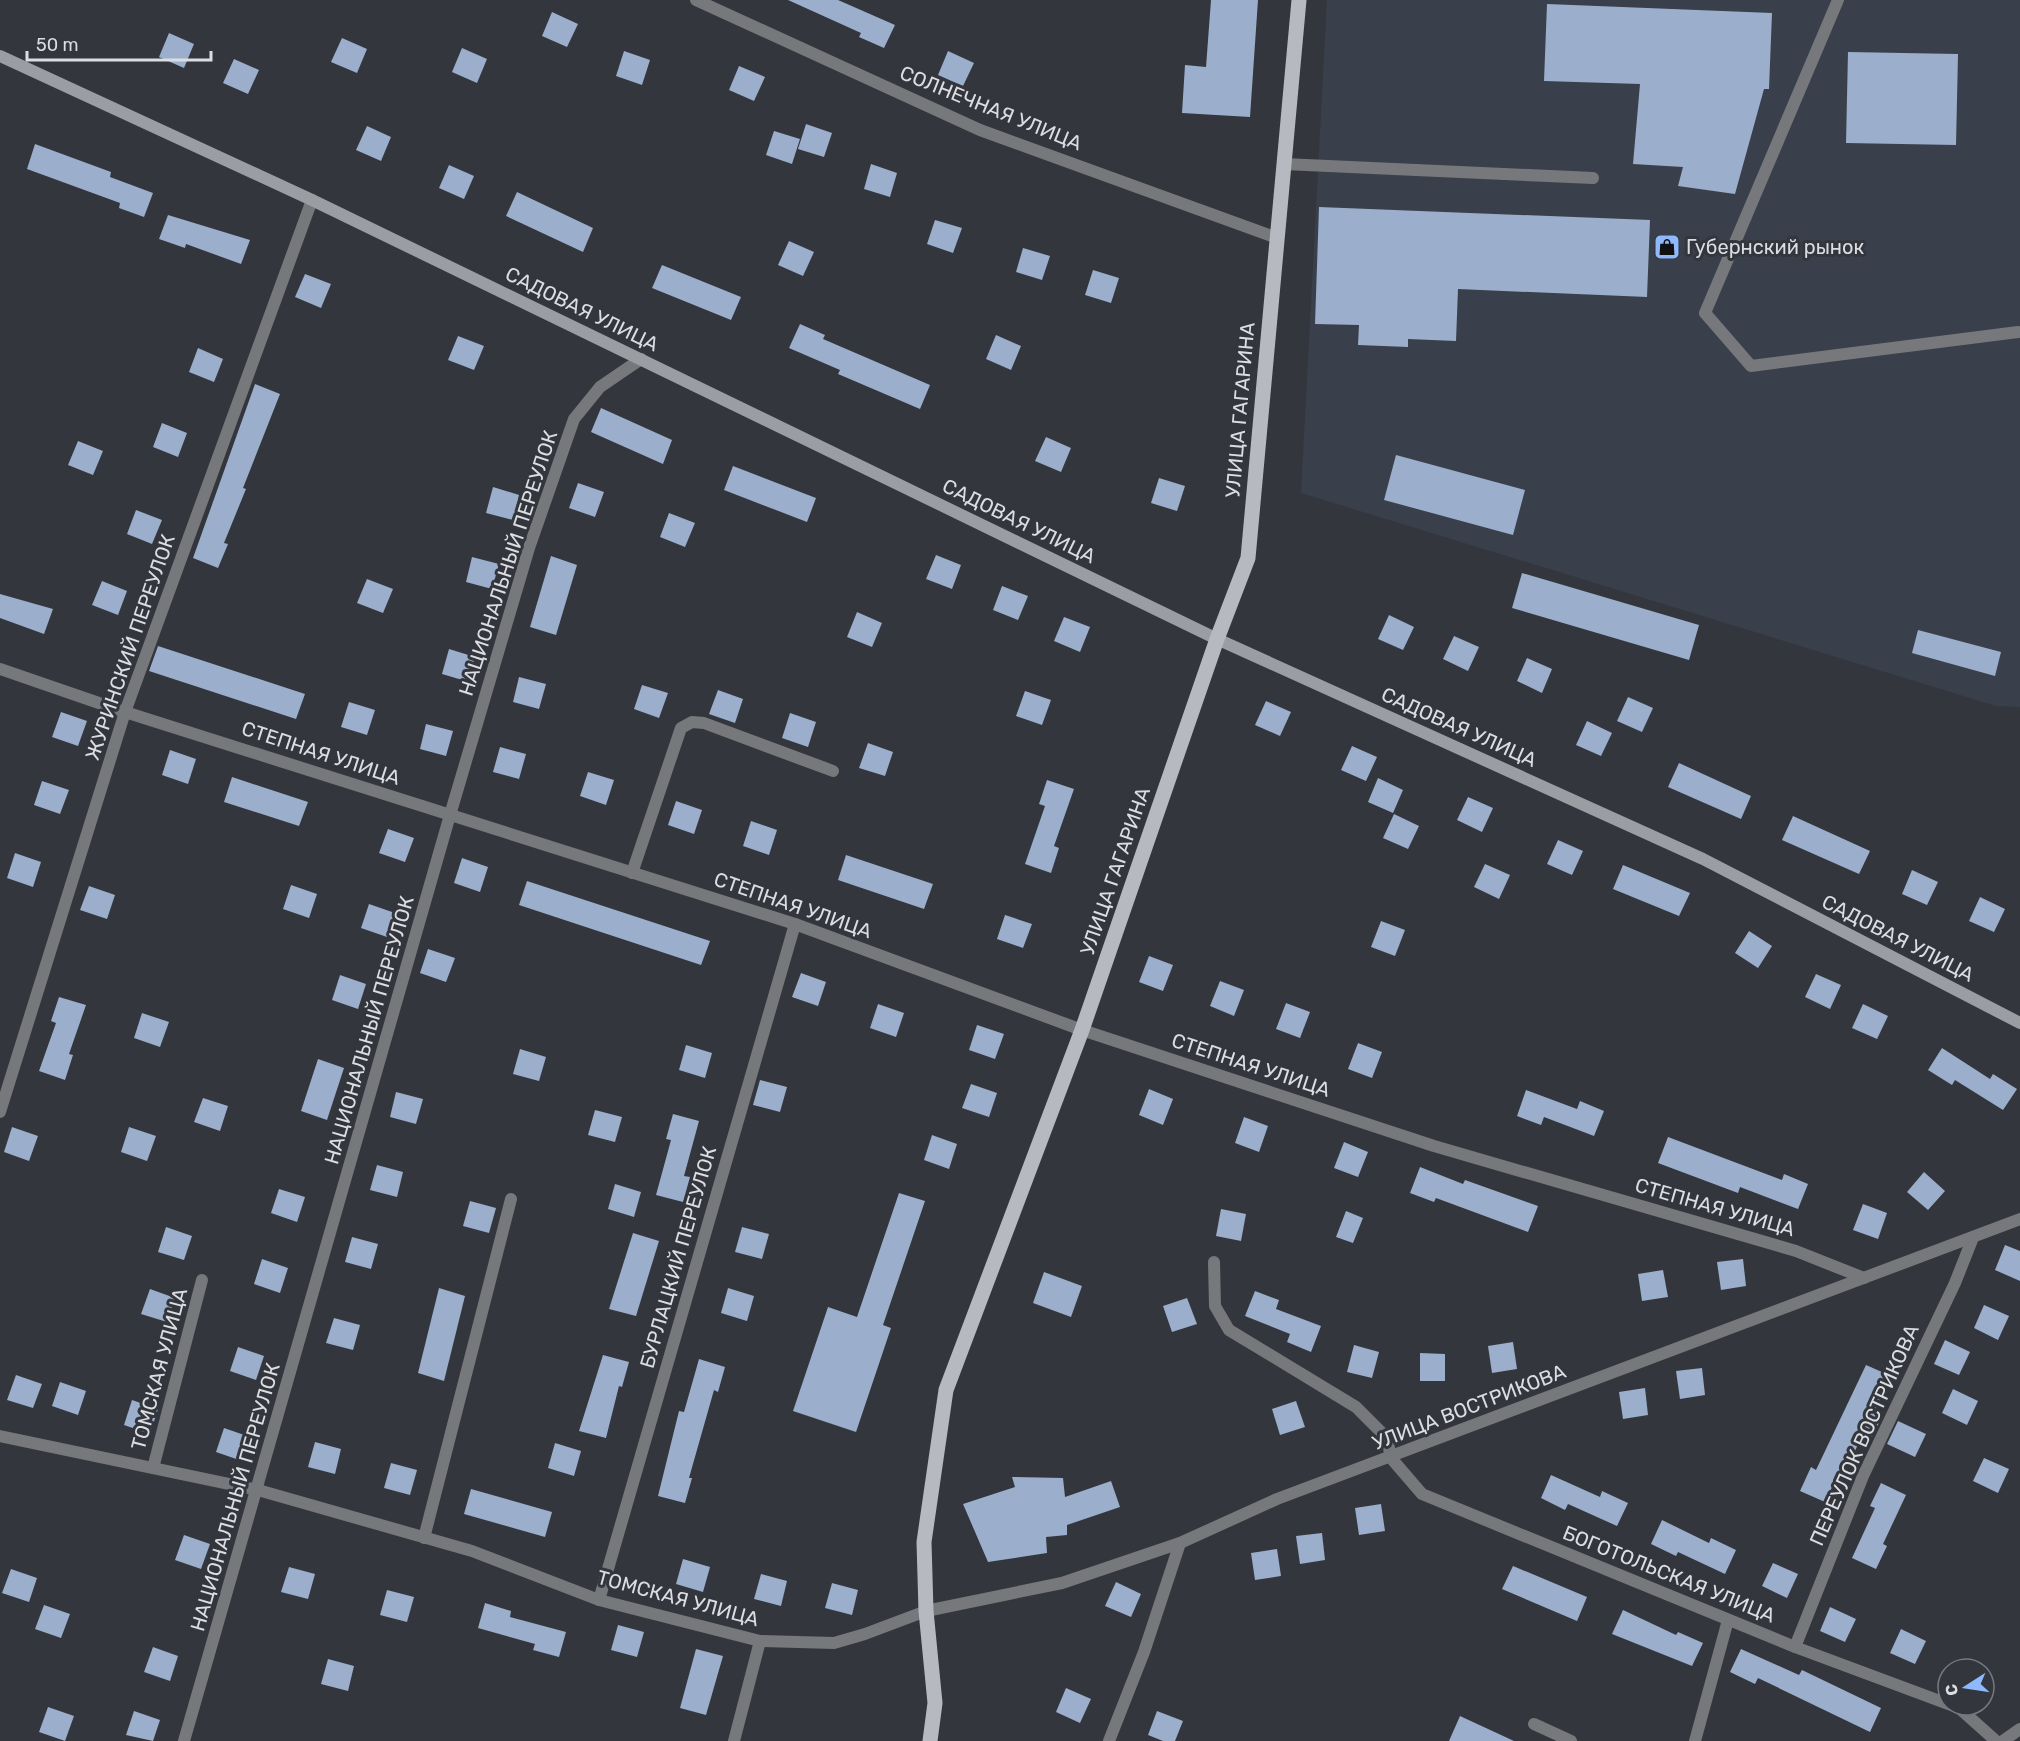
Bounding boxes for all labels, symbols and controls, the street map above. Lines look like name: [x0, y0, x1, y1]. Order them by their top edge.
scale bar: [27, 24, 212, 62]
text: 50 m: [36, 34, 79, 56]
street label: СОЛНЕЧНАЯ УЛИЦА: [896, 60, 1086, 156]
shop icon: Губернский рынок: [1652, 232, 1682, 262]
place label: Губернский рынок: [1686, 235, 1864, 259]
street label: САДОВАЯ УЛИЦА: [501, 262, 663, 356]
street label: УЛИЦА ГАГАРИНА: [1220, 321, 1260, 499]
street label: НАЦИОНАЛЬНЫЙ ПЕРЕУЛОК: [454, 427, 562, 699]
street label: САДОВАЯ УЛИЦА: [938, 474, 1100, 568]
street label: ЖУРИНСКИЙ ПЕРЕУЛОК: [80, 531, 180, 763]
street label: САДОВАЯ УЛИЦА: [1378, 682, 1540, 772]
street label: СТЕПНАЯ УЛИЦА: [239, 716, 403, 790]
street label: УЛИЦА ГАГАРИНА: [1075, 784, 1155, 958]
street label: СТЕПНАЯ УЛИЦА: [711, 867, 875, 943]
street label: САДОВАЯ УЛИЦА: [1818, 889, 1978, 987]
street label: НАЦИОНАЛЬНЫЙ ПЕРЕУЛОК: [319, 893, 419, 1167]
street label: СТЕПНАЯ УЛИЦА: [1169, 1028, 1333, 1102]
street label: БУРЛАЦКИЙ ПЕРЕУЛОК: [635, 1143, 721, 1371]
street label: СТЕПНАЯ УЛИЦА: [1632, 1173, 1798, 1241]
street label: ТОМСКАЯ УЛИЦА: [126, 1285, 192, 1453]
street label: ПЕРЕУЛОК ВОСТРИКОВА: [1804, 1321, 1924, 1549]
street label: УЛИЦА ВОСТРИКОВА: [1369, 1359, 1569, 1455]
street label: НАЦИОНАЛЬНЫЙ ПЕРЕУЛОК: [185, 1360, 285, 1634]
street label: БОГОТОЛЬСКАЯ УЛИЦА: [1559, 1520, 1779, 1628]
street label: ТОМСКАЯ УЛИЦА: [594, 1565, 762, 1631]
north arrow: [1936, 1657, 1996, 1717]
text: С: [1941, 1683, 1962, 1697]

